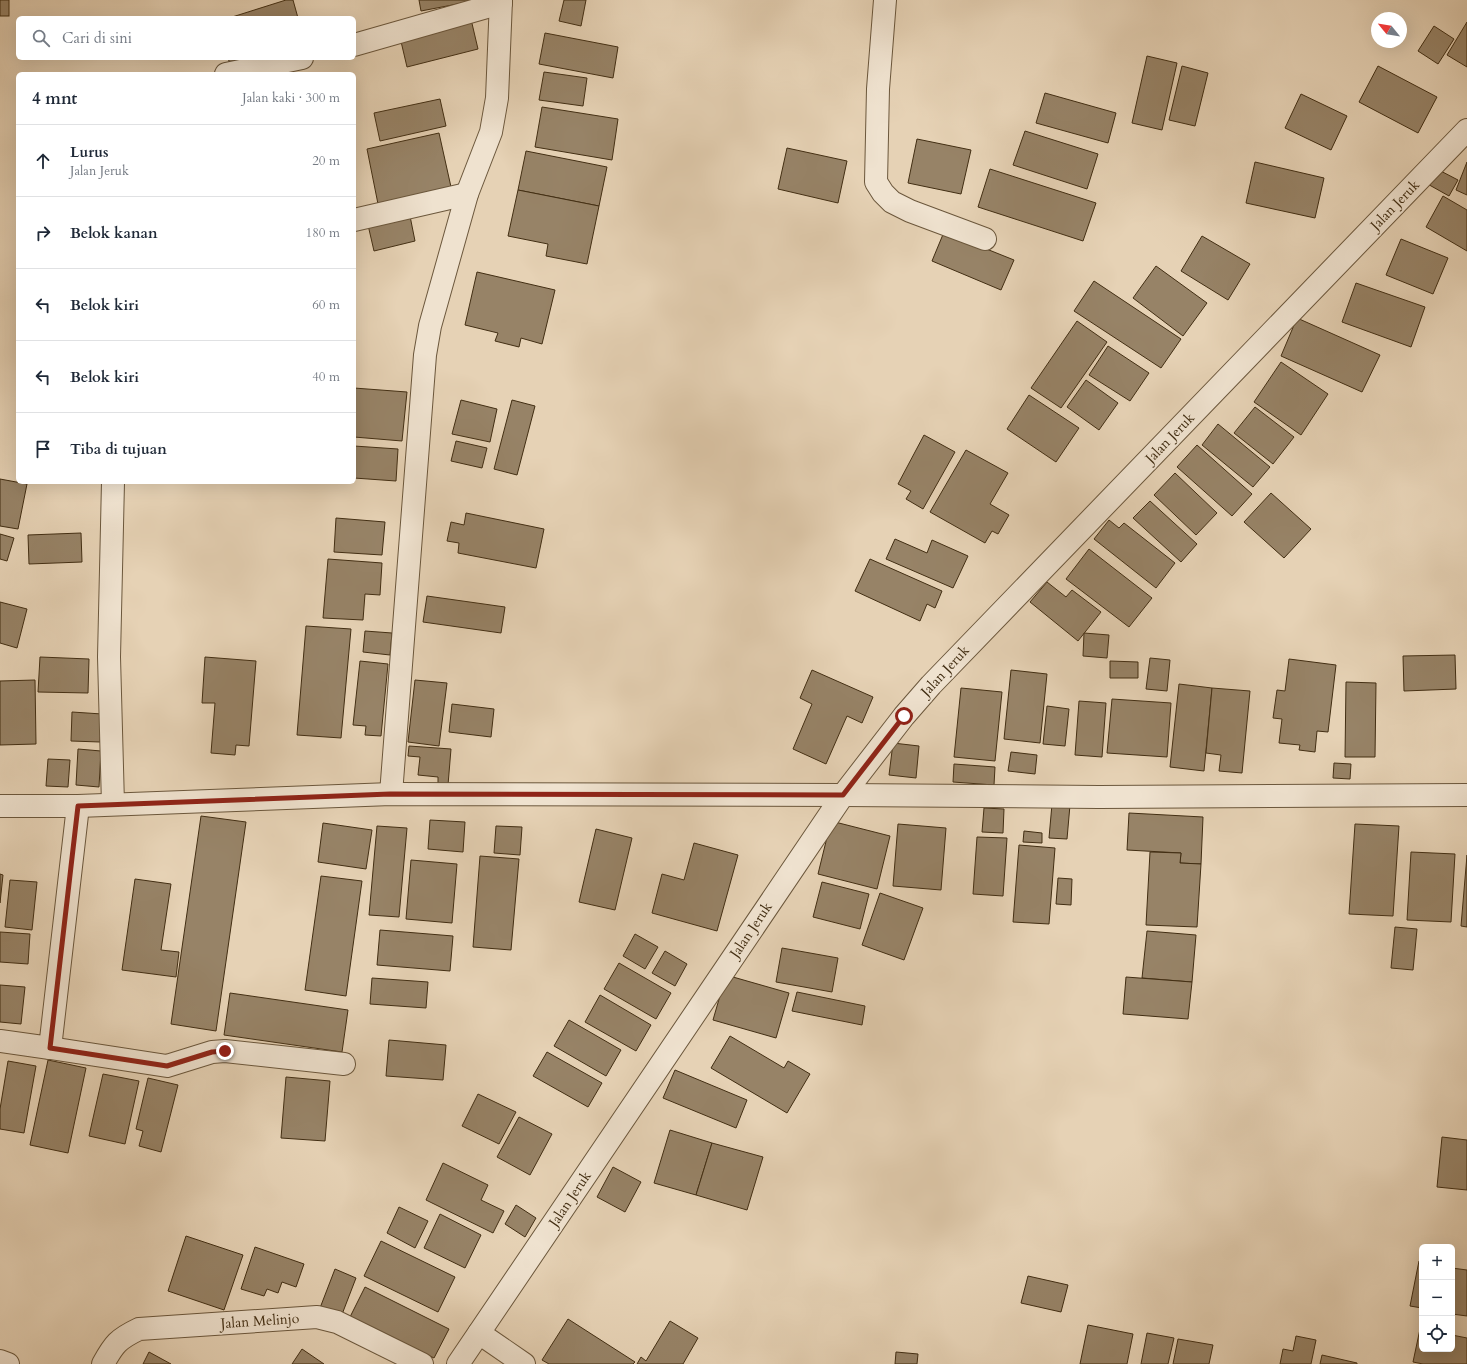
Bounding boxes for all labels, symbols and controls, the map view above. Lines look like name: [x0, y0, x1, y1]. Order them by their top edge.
north arrow: [1371, 12, 1407, 48]
search box: [16, 16, 356, 60]
icon: search: [30, 27, 52, 49]
text: Cari di sini: [62, 28, 132, 48]
text: 4 mnt: [32, 87, 77, 110]
text: Jalan kaki · 300 m: [242, 89, 340, 107]
text: Lurus: [70, 142, 109, 162]
icon: ahead: [32, 150, 54, 172]
text: 20 m: [312, 152, 340, 170]
text: Jalan Jeruk: [70, 162, 129, 180]
street label: Jalan Jeruk: [1365, 175, 1424, 236]
icon: right: [32, 222, 54, 244]
text: Belok kanan: [70, 223, 158, 243]
text: 180 m: [306, 224, 340, 242]
icon: left: [32, 294, 54, 316]
text: Belok kiri: [70, 295, 139, 315]
text: 60 m: [312, 296, 340, 314]
icon: left: [32, 366, 54, 388]
text: Belok kiri: [70, 367, 139, 387]
text: 40 m: [312, 368, 340, 386]
street label: Jalan Jeruk: [1140, 408, 1199, 469]
icon: arrive: [32, 438, 54, 460]
text: Tiba di tujuan: [70, 439, 167, 459]
street label: Jalan Jeruk: [915, 641, 974, 702]
route start: [895, 707, 913, 725]
street label: Jalan Jeruk: [724, 898, 777, 963]
route end: [216, 1042, 234, 1060]
street label: Jalan Jeruk: [543, 1167, 596, 1232]
map controls: [1419, 1244, 1455, 1352]
button: +: [1419, 1244, 1455, 1280]
button: −: [1419, 1280, 1455, 1316]
street label: Jalan Melinjo: [218, 1309, 300, 1333]
button: locate: [1419, 1316, 1455, 1352]

